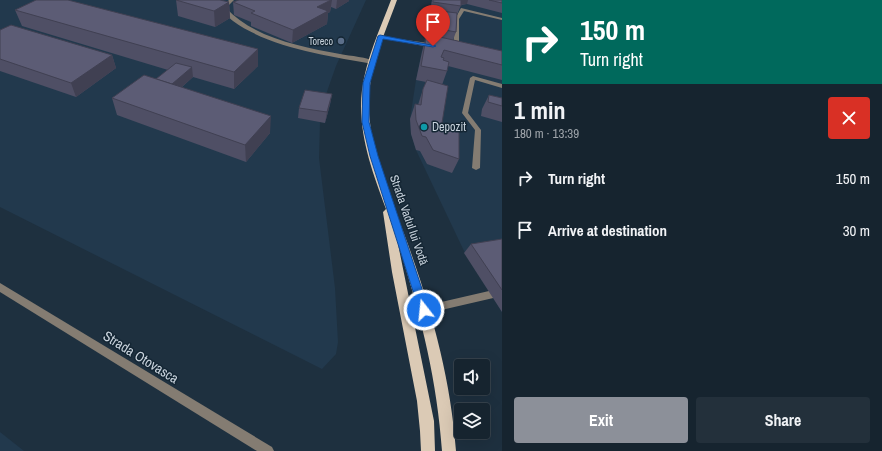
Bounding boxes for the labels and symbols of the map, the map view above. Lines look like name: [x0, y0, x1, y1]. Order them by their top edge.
pin: [416, 5, 450, 46]
place label: Toreco: [308, 35, 333, 48]
marker: Toreco: [336, 36, 346, 46]
place label: Depozit: [432, 119, 466, 135]
marker: Depozit: [419, 122, 429, 132]
street label: Strada Vadul lui Vodă: [386, 173, 432, 268]
position arrow: [403, 289, 445, 331]
street label: Strada Otovasca: [100, 327, 183, 388]

